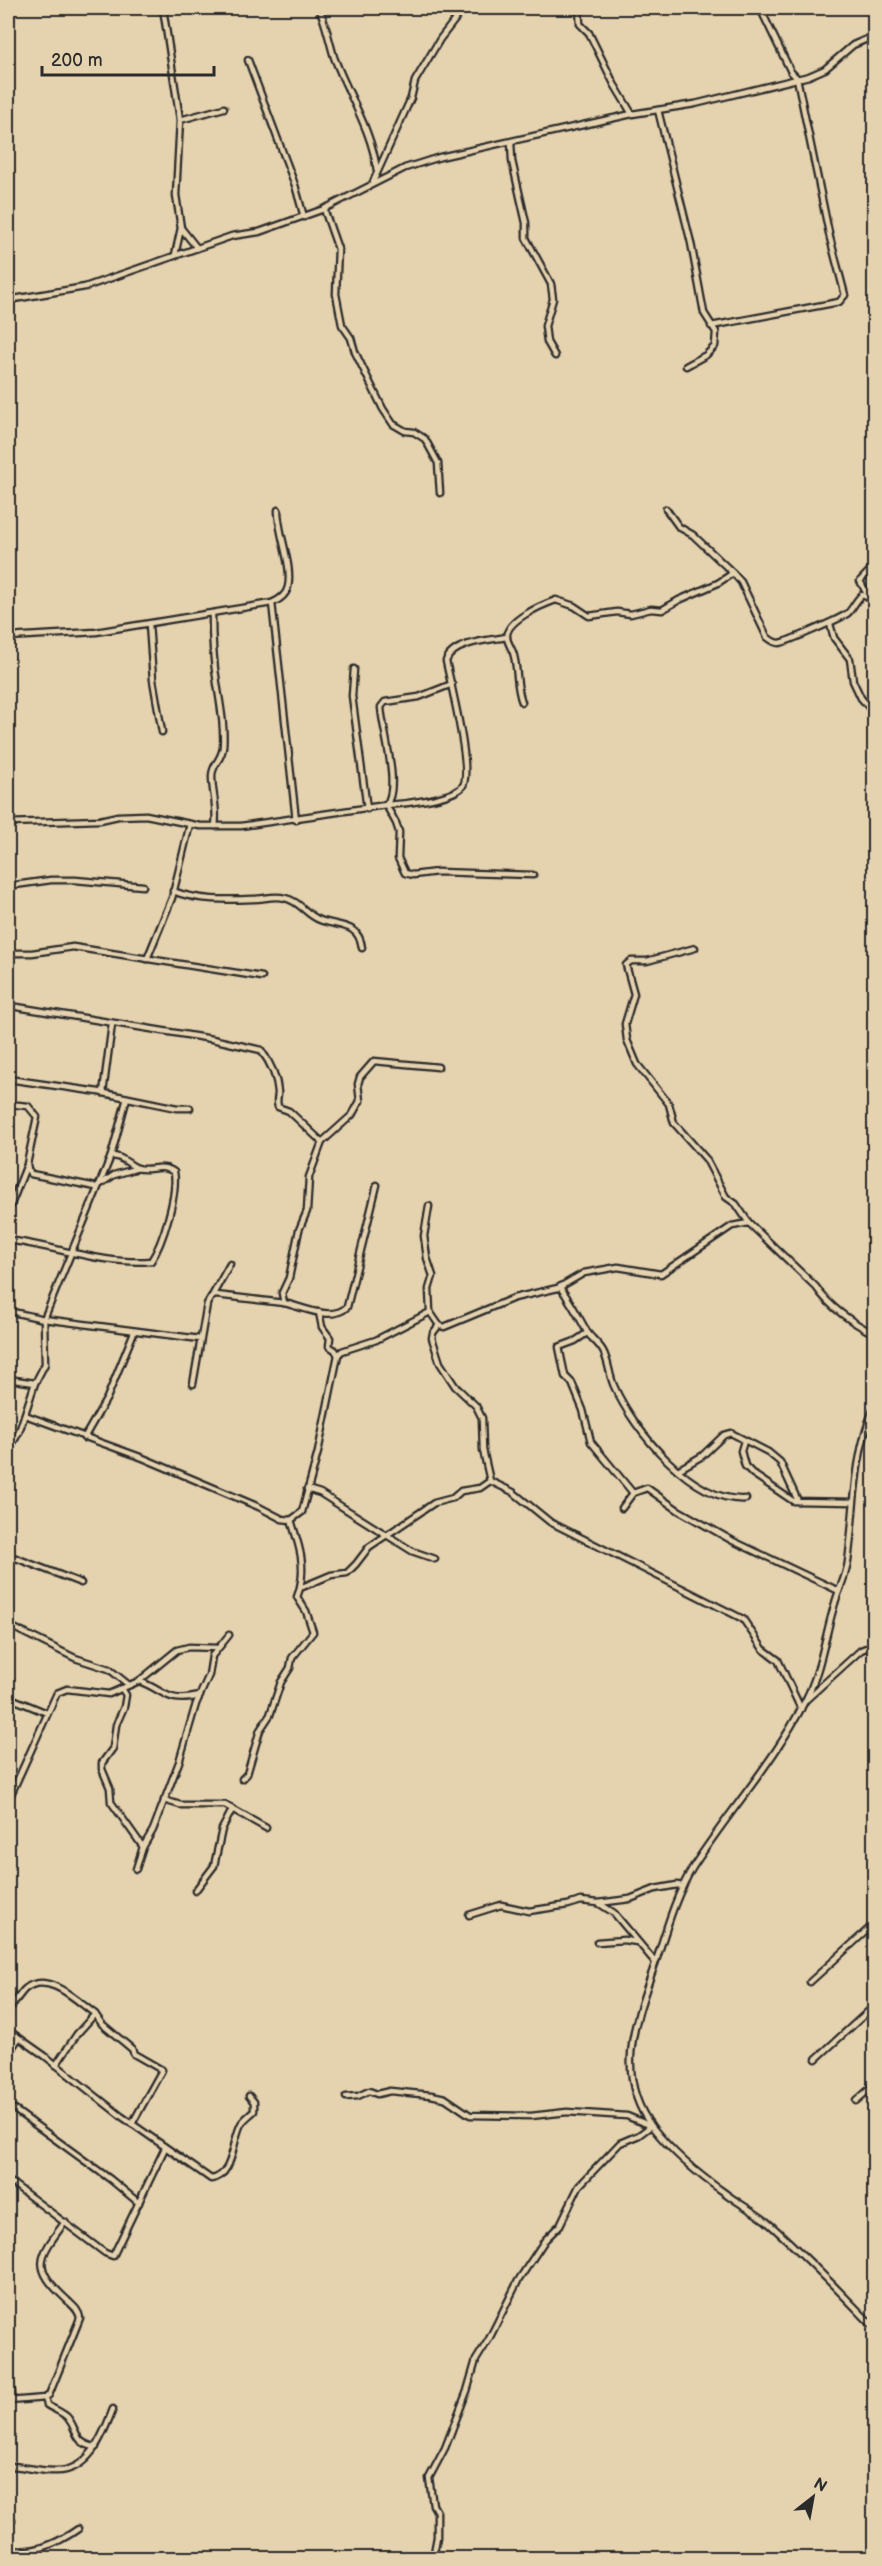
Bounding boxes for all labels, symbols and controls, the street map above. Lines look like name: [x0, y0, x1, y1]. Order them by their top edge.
scale bar: [42, 39, 214, 77]
text: 200 m: [51, 50, 103, 71]
north arrow: [783, 2467, 843, 2527]
text: N: [810, 2474, 830, 2497]

